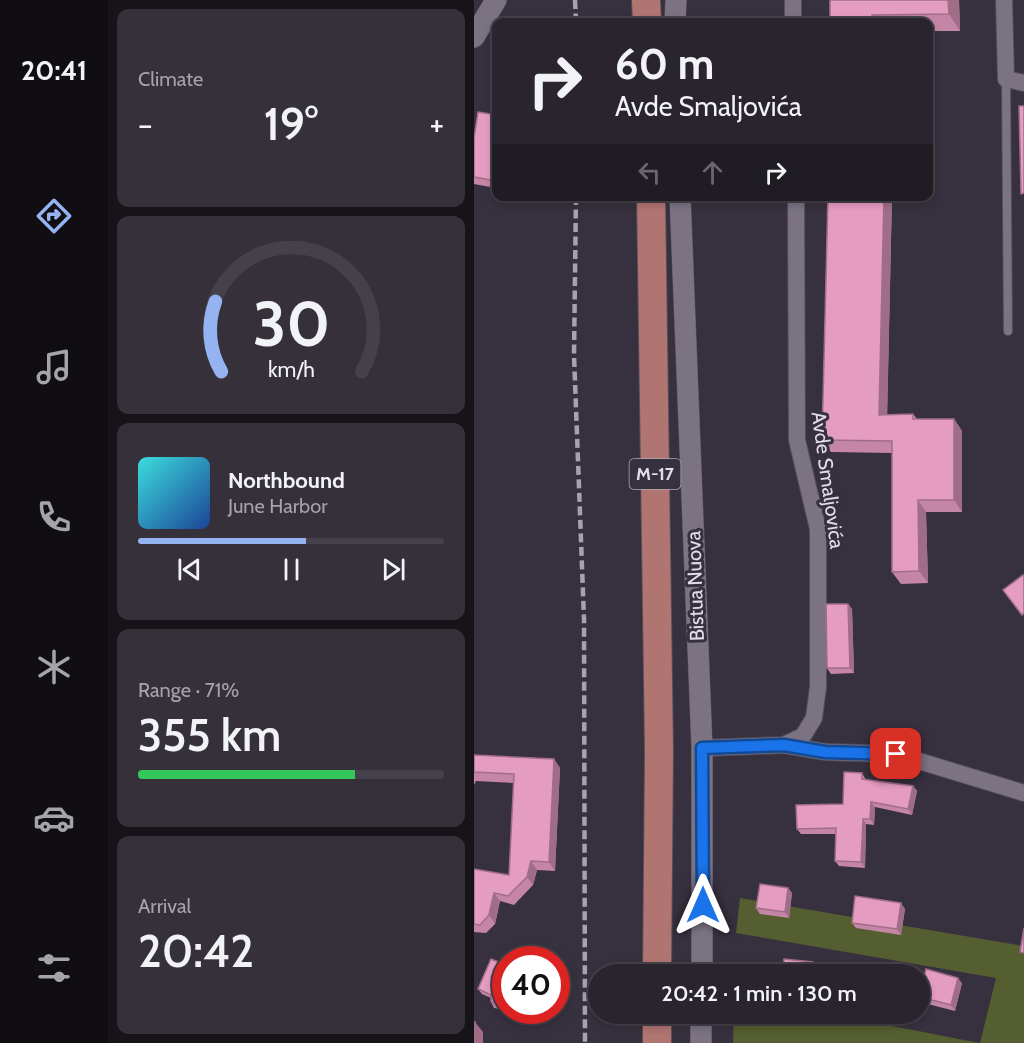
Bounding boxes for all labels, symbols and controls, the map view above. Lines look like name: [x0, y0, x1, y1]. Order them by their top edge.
text: 60 m: [615, 38, 714, 90]
icon: right: [516, 42, 594, 120]
text: 20:41: [21, 54, 87, 87]
text: Climate: [138, 67, 203, 91]
text: Avde Smaljovića: [615, 90, 802, 123]
text: 19°: [264, 97, 318, 151]
text: −: [138, 104, 153, 144]
text: +: [429, 104, 444, 144]
icon: left: [633, 156, 666, 189]
icon: ahead: [696, 156, 729, 189]
icon: right: [759, 156, 792, 189]
icon: directions: [33, 195, 75, 237]
text: 30: [252, 286, 330, 362]
icon: music: [33, 346, 75, 388]
text: km/h: [268, 356, 314, 382]
street label: Avde Smaljovića: [806, 410, 850, 551]
road number: M-17: [630, 459, 681, 489]
text: Northbound: [228, 467, 345, 494]
text: June Harbor: [228, 494, 328, 518]
icon: phone: [33, 496, 75, 538]
street label: Bistua Nuova: [681, 530, 709, 641]
icon: previous: [173, 553, 206, 586]
icon: pause: [275, 553, 308, 586]
icon: next: [377, 553, 410, 586]
icon: climate: [33, 646, 75, 688]
text: Range · 71%: [138, 678, 239, 702]
text: 355 km: [138, 708, 281, 762]
pin: [870, 728, 921, 779]
icon: arrive: [879, 737, 912, 770]
icon: car: [33, 797, 75, 839]
position arrow: [671, 873, 735, 937]
text: Arrival: [138, 894, 191, 918]
text: 20:42: [138, 924, 254, 978]
speed limit sign: 40: [492, 946, 570, 1024]
icon: filters: [33, 947, 75, 989]
text: 20:42 · 1 min · 130 m: [661, 980, 857, 1007]

